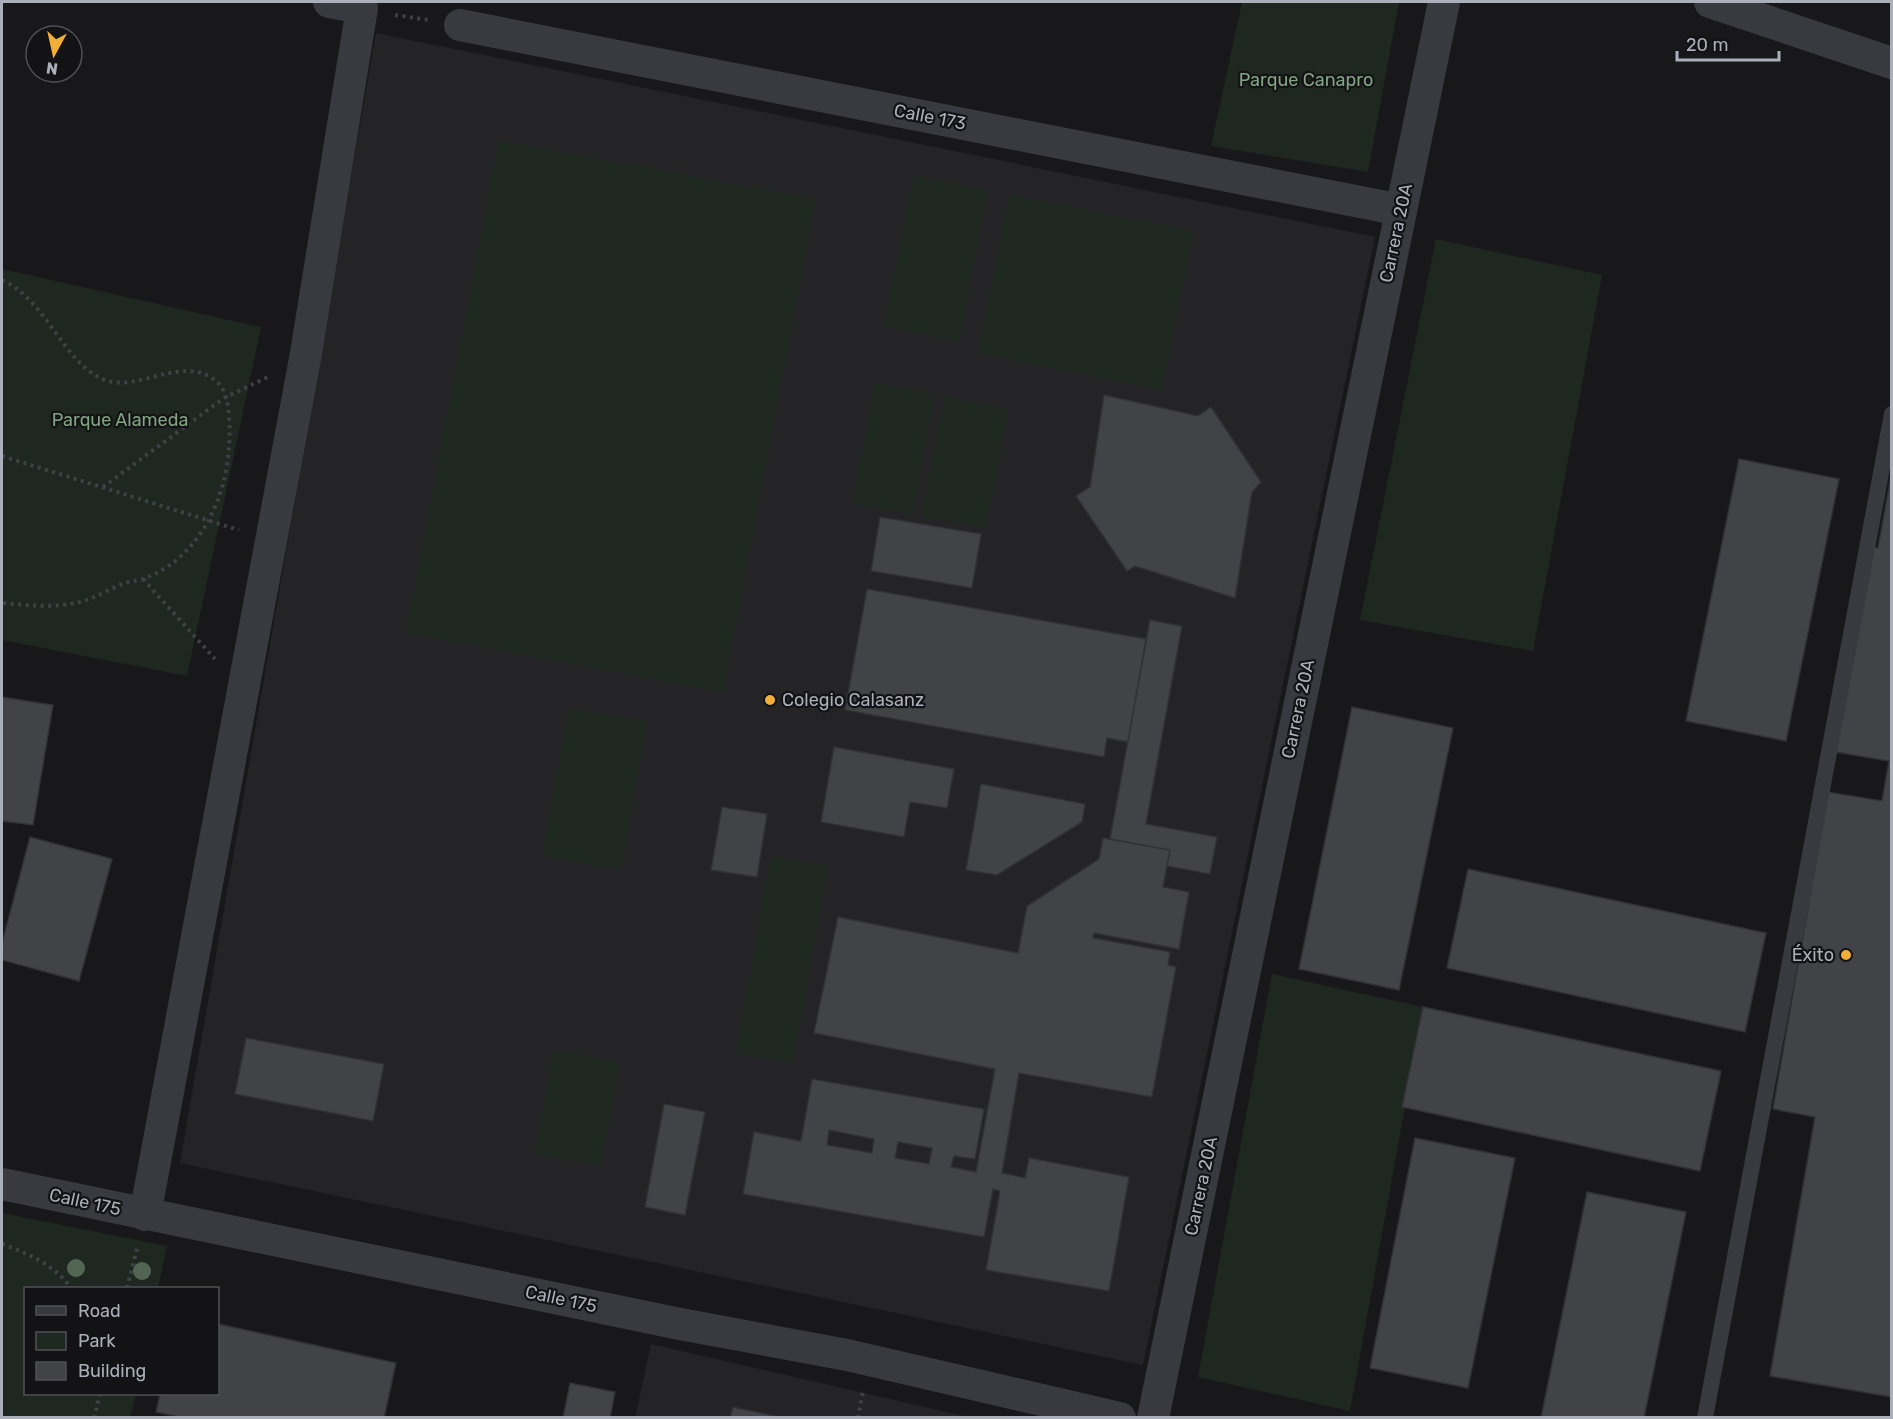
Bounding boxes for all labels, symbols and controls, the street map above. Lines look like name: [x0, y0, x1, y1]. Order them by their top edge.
north arrow: [24, 24, 84, 84]
scale bar: [1677, 24, 1779, 62]
text: 20 m: [1686, 34, 1728, 56]
text: N: [45, 58, 59, 79]
park label: Parque Canapro: [1239, 69, 1373, 91]
street label: Calle 173: [892, 99, 968, 135]
street label: Carrera 20A: [1375, 182, 1417, 284]
park label: Parque Alameda: [52, 409, 188, 431]
street label: Carrera 20A: [1277, 658, 1319, 760]
place label: Colegio Calasanz: [782, 689, 924, 711]
marker: Colegio Calasanz: [763, 693, 777, 707]
place label: Éxito: [1792, 944, 1834, 966]
marker: Éxito: [1839, 948, 1853, 962]
street label: Carrera 20A: [1180, 1135, 1222, 1237]
street label: Calle 175: [47, 1184, 123, 1220]
street label: Calle 175: [523, 1281, 599, 1317]
legend: [24, 1287, 219, 1395]
text: Road: [78, 1300, 121, 1322]
text: Park: [78, 1330, 116, 1352]
text: Building: [78, 1360, 146, 1382]

